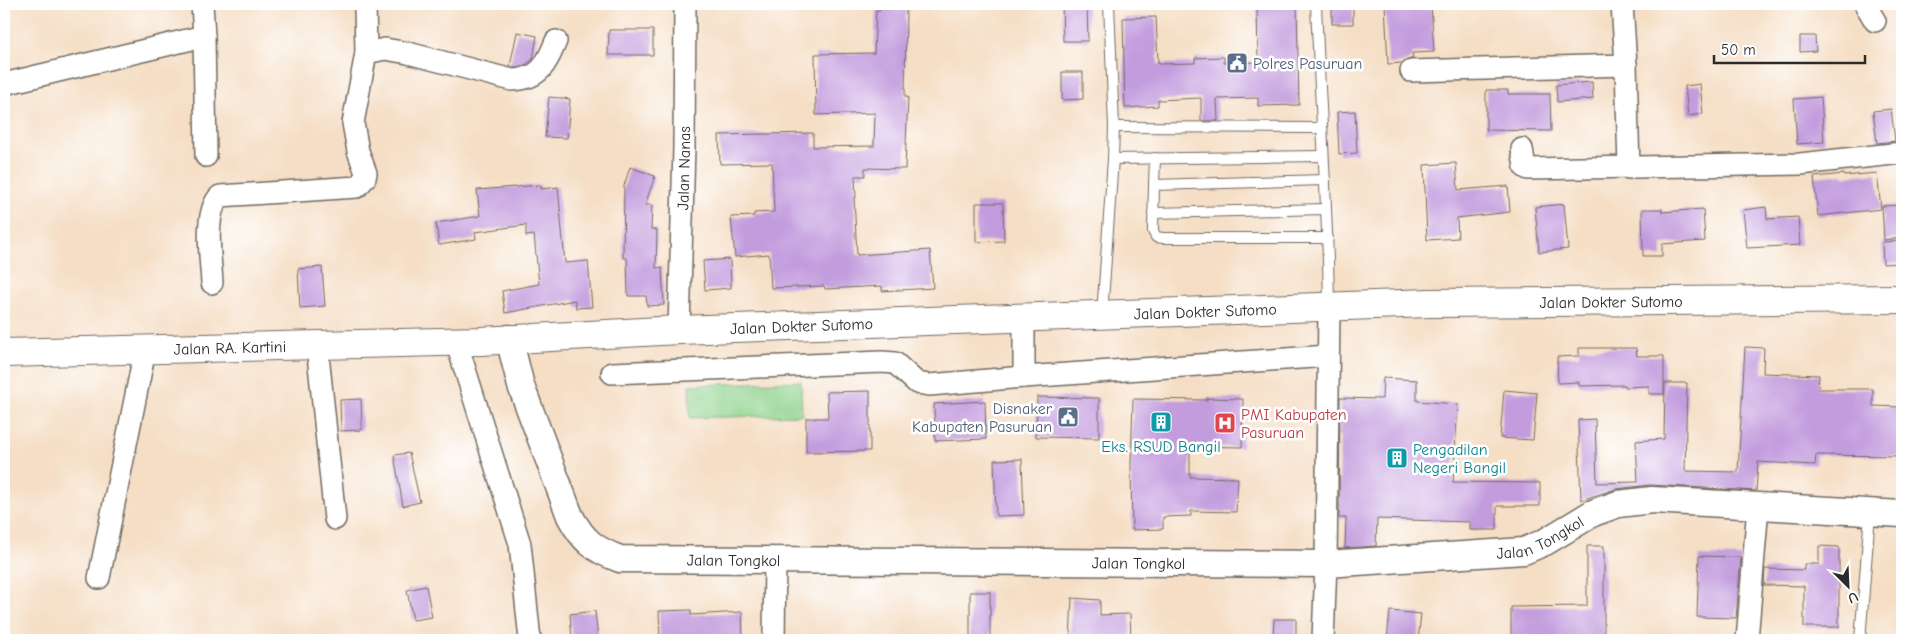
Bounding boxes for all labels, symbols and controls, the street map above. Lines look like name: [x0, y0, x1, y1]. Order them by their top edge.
scale bar: [1714, 32, 1865, 64]
text: 50 m: [1721, 41, 1756, 59]
public building icon: Polres Pasuruan: [1225, 51, 1249, 75]
place label: Polres Pasuruan: [1253, 55, 1362, 73]
street label: Jalan Nanas: [674, 126, 694, 210]
street label: Jalan Dokter Sutomo: [1539, 293, 1683, 312]
street label: Jalan Dokter Sutomo: [1133, 300, 1277, 324]
street label: Jalan Dokter Sutomo: [730, 315, 873, 338]
street label: Jalan RA. Kartini: [173, 338, 286, 359]
place label: Disnaker Kabupaten Pasuruan: [912, 400, 1053, 436]
public building icon: Disnaker Kabupaten Pasuruan: [1056, 405, 1080, 429]
place label: PMI Kabupaten Pasuruan: [1241, 406, 1347, 442]
building icon: Eks. RSUD Bangil: [1149, 410, 1173, 434]
hospital icon: PMI Kabupaten Pasuruan: [1213, 411, 1237, 435]
place label: Eks. RSUD Bangil: [1101, 438, 1221, 456]
place label: Pengadilan Negeri Bangil: [1413, 441, 1506, 477]
building icon: Pengadilan Negeri Bangil: [1385, 446, 1409, 470]
street label: Jalan Tongkol: [1496, 513, 1587, 563]
street label: Jalan Tongkol: [687, 551, 780, 570]
street label: Jalan Tongkol: [1092, 554, 1185, 573]
north arrow: [1824, 562, 1874, 612]
text: U: [1845, 588, 1861, 607]

